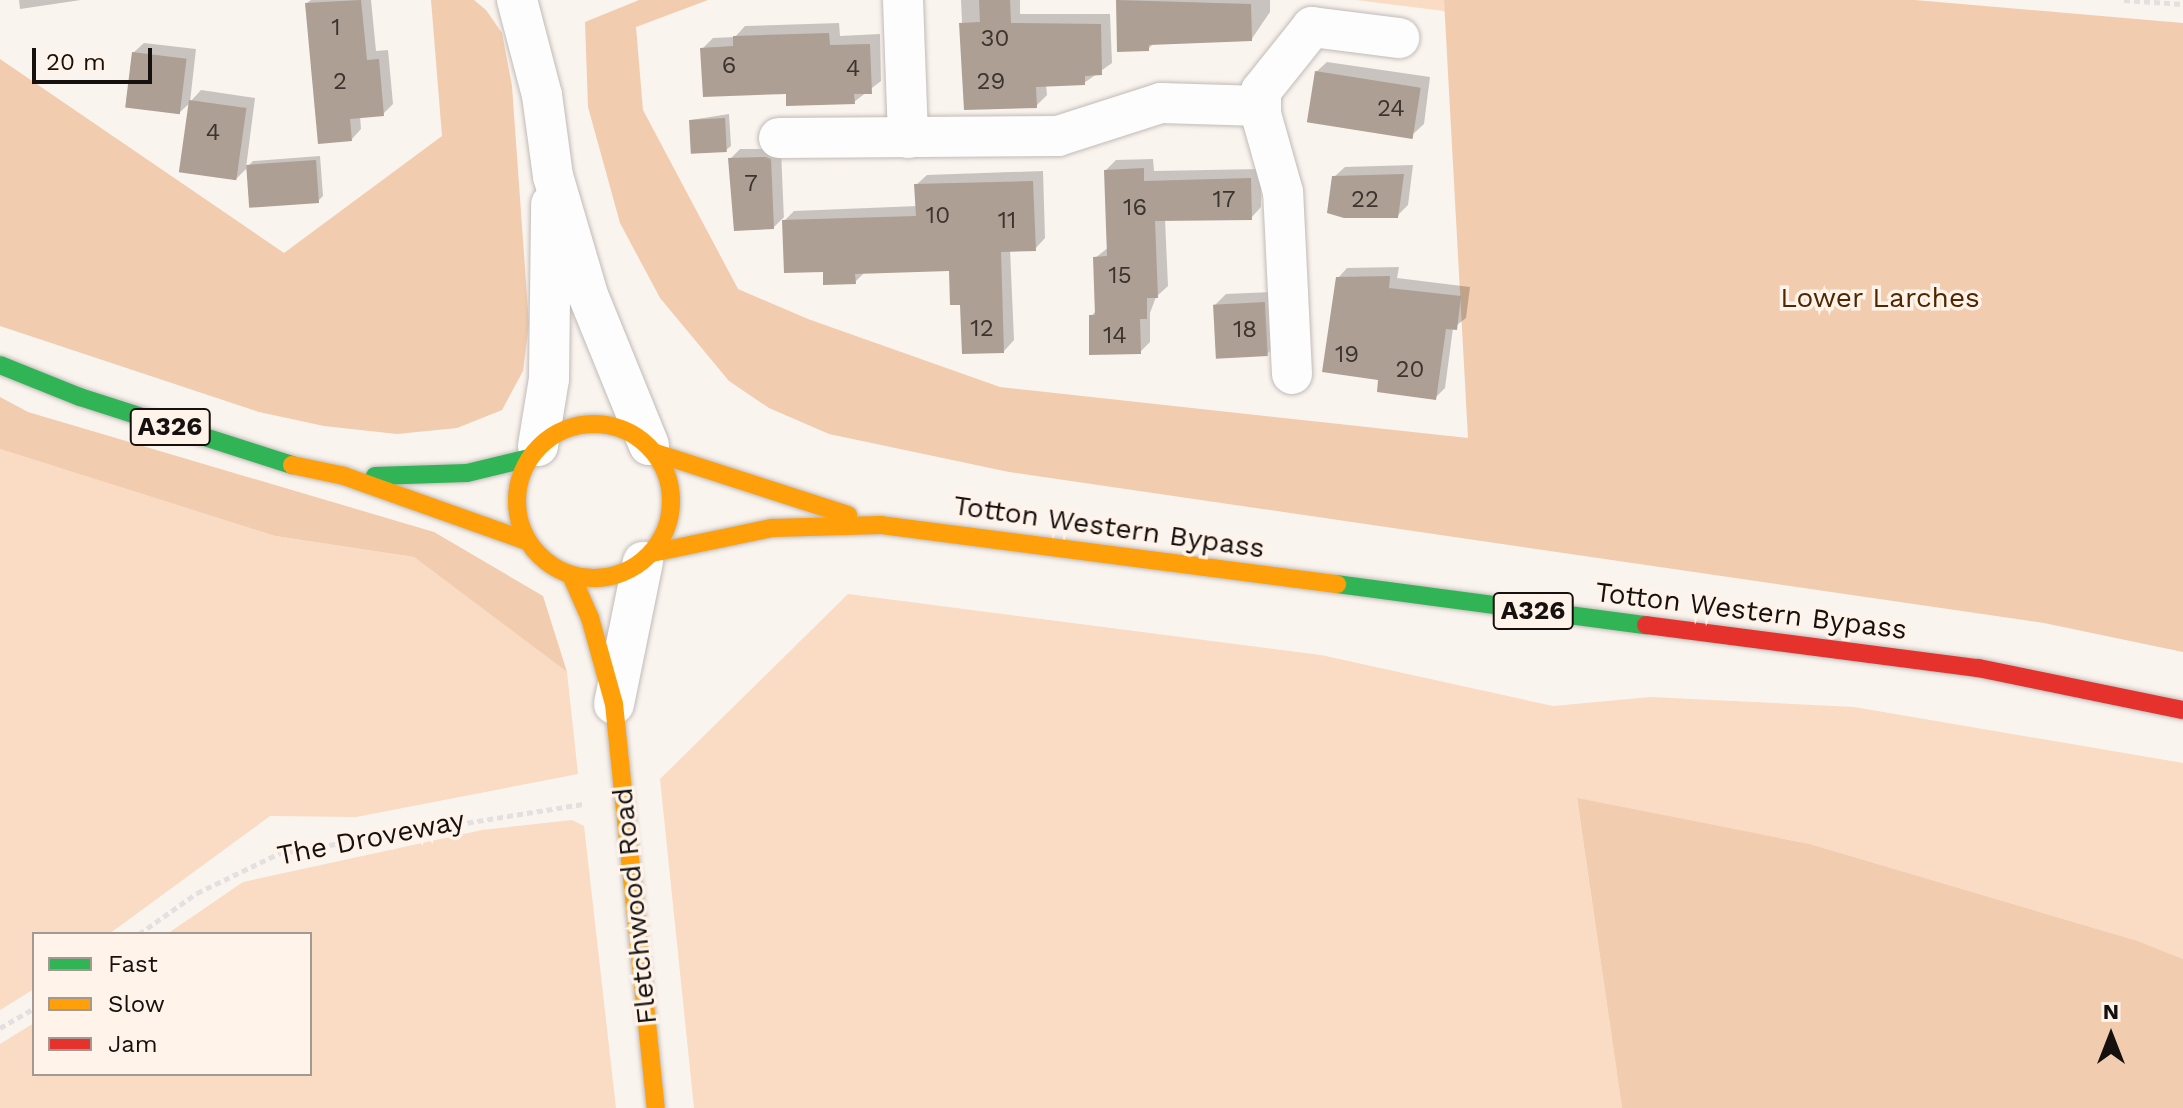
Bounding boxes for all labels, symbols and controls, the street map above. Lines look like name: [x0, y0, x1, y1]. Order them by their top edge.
house number: 1: [331, 14, 341, 42]
house number: 30: [981, 25, 1009, 53]
scale bar: [36, 32, 156, 82]
text: 20 m: [46, 48, 106, 76]
house number: 6: [722, 52, 736, 80]
house number: 4: [846, 55, 860, 83]
house number: 2: [333, 68, 347, 96]
house number: 29: [977, 68, 1005, 96]
house number: 24: [1377, 95, 1405, 123]
house number: 4: [206, 119, 220, 147]
house number: 7: [744, 170, 758, 198]
house number: 17: [1213, 186, 1235, 214]
house number: 22: [1351, 186, 1379, 214]
house number: 16: [1123, 194, 1147, 222]
house number: 10: [926, 202, 950, 230]
house number: 11: [998, 207, 1016, 235]
house number: 15: [1108, 262, 1132, 290]
park label: Lower Larches: [1780, 281, 1980, 315]
house number: 12: [970, 315, 994, 343]
house number: 18: [1233, 316, 1257, 344]
house number: 14: [1103, 322, 1127, 350]
house number: 19: [1335, 341, 1359, 369]
house number: 20: [1396, 356, 1424, 384]
road number: A326: [128, 405, 212, 449]
street label: Totton Western Bypass: [951, 488, 1267, 566]
street label: Totton Western Bypass: [1593, 575, 1909, 647]
road number: A326: [1491, 589, 1575, 633]
street label: Fletchwood Road: [606, 786, 664, 1026]
street label: The Droveway: [274, 803, 468, 873]
legend: [32, 932, 312, 1076]
text: Fast: [108, 950, 158, 978]
text: Slow: [108, 990, 165, 1018]
north arrow: [2071, 996, 2151, 1076]
text: N: [2103, 999, 2119, 1024]
text: Jam: [108, 1030, 158, 1058]

